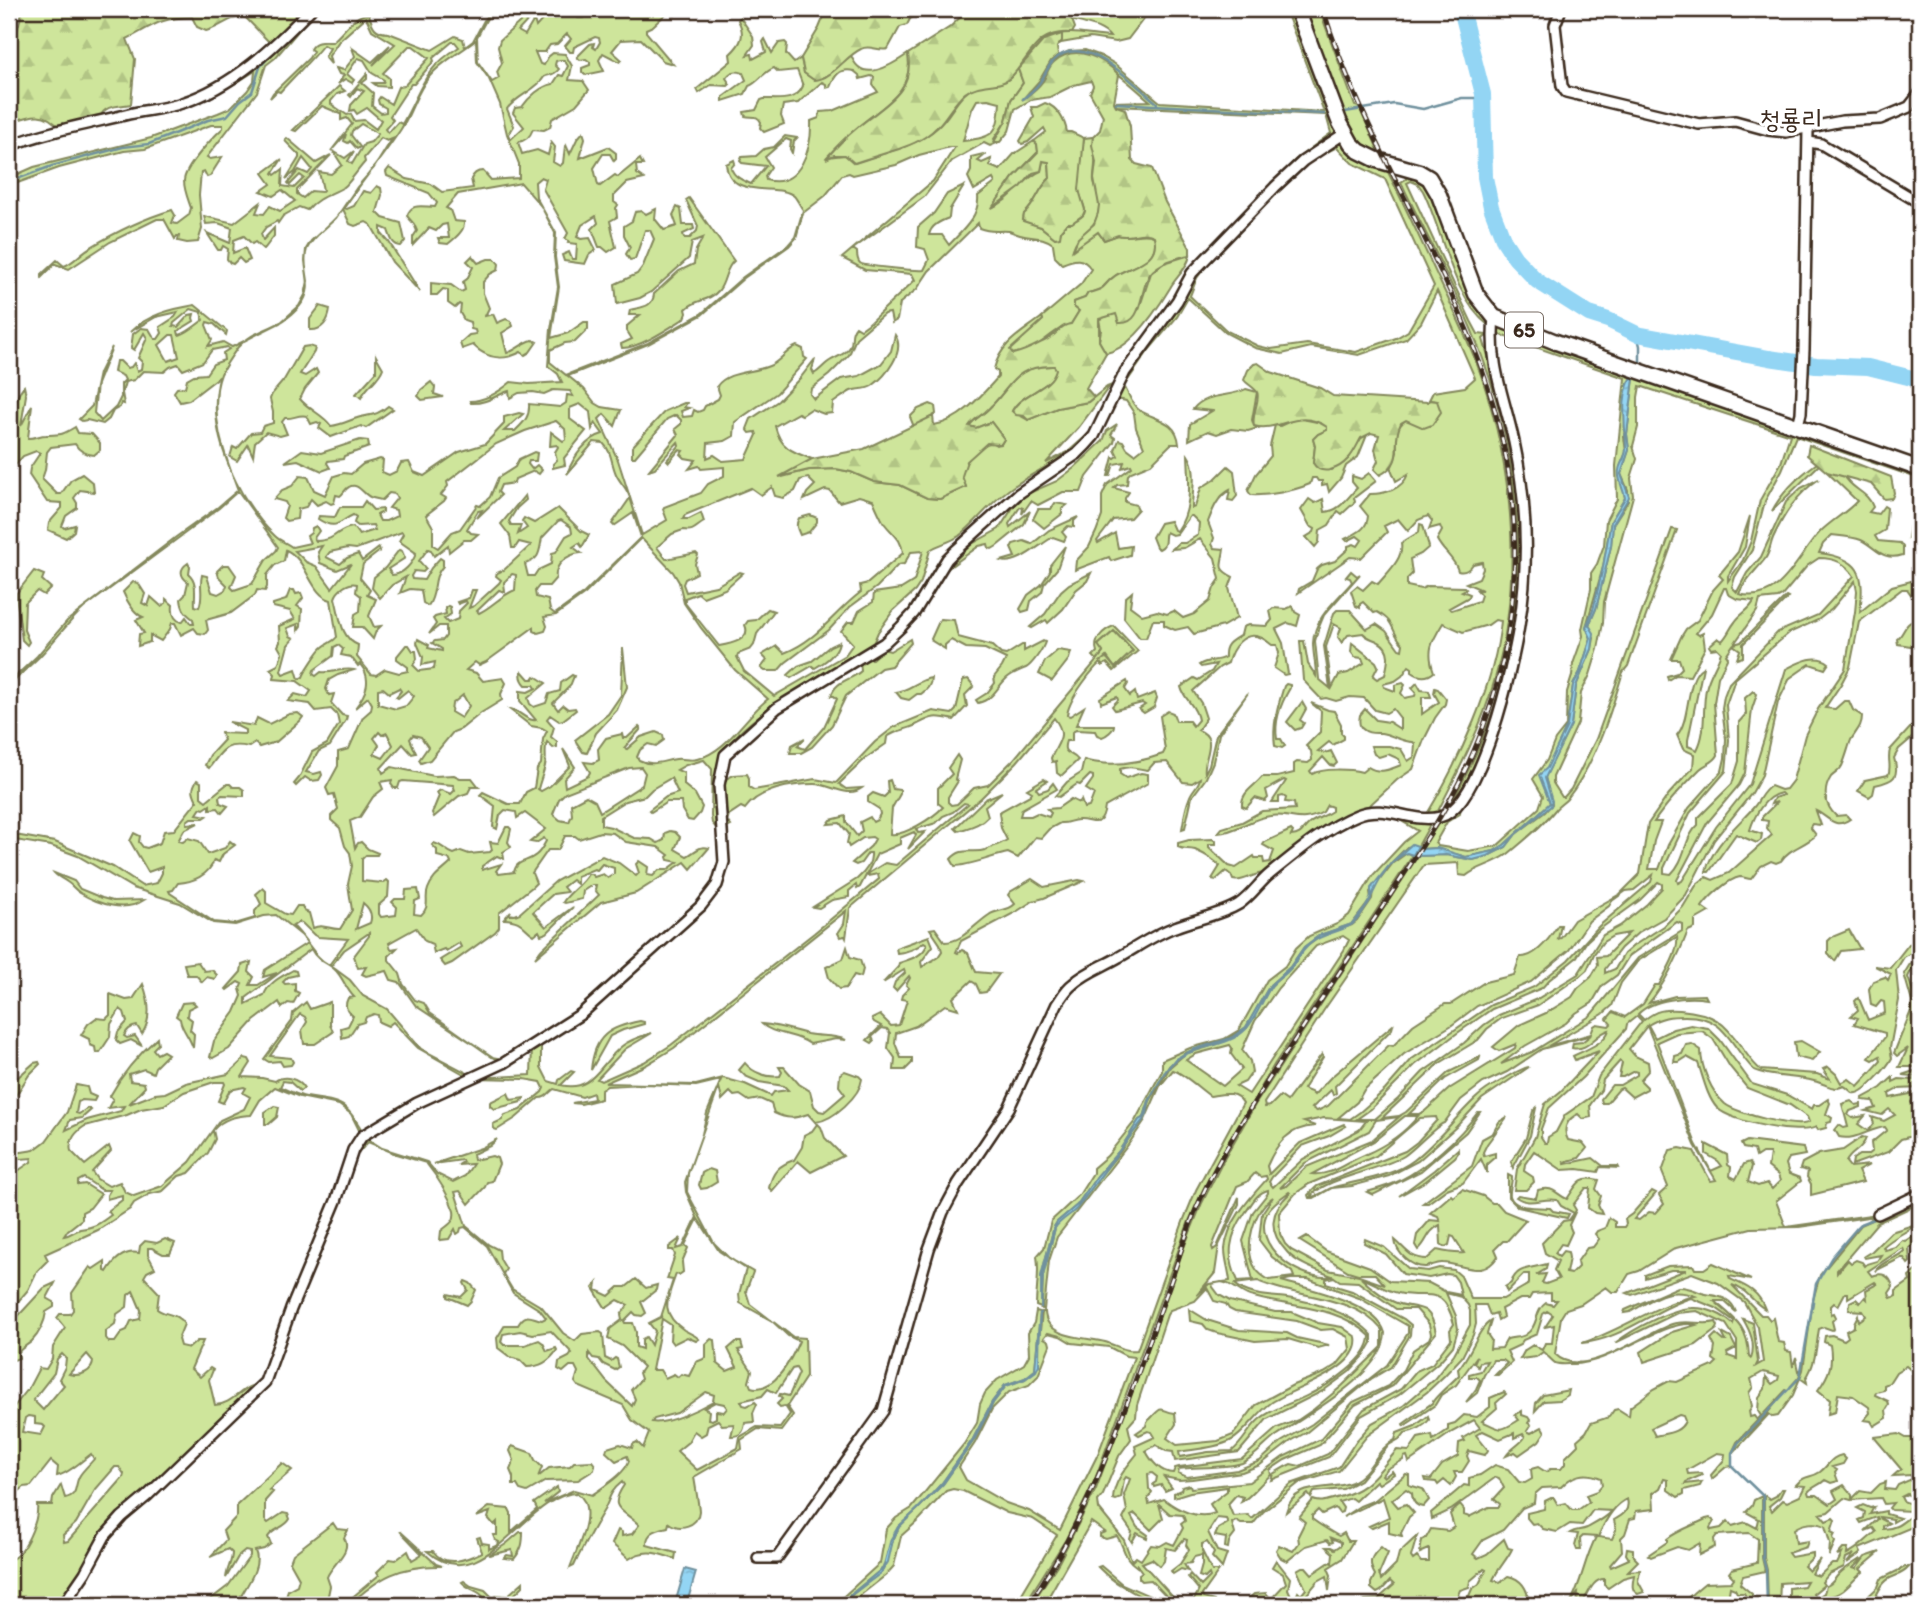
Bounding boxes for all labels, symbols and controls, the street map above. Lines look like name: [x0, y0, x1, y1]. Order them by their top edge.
district label: 청룡리: [1760, 103, 1822, 135]
road number: 65: [1505, 312, 1543, 348]

